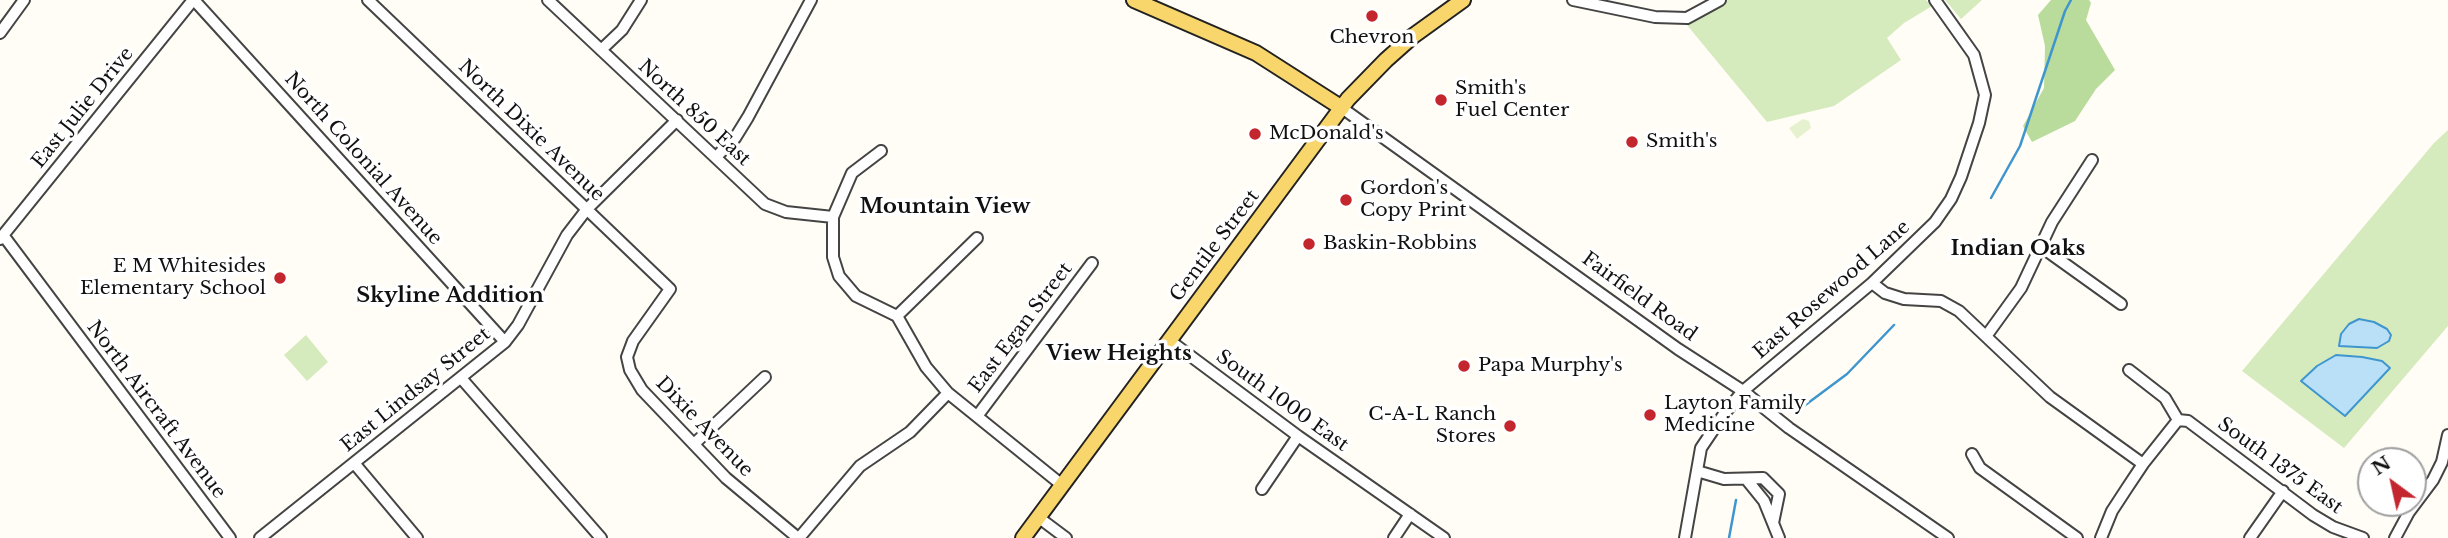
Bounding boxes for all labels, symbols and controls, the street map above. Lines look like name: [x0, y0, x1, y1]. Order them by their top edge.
marker: Chevron: [1364, 8, 1380, 24]
place label: Chevron: [1330, 27, 1414, 49]
street label: East Julie Drive: [27, 43, 139, 173]
street label: North 850 East: [633, 55, 755, 171]
street label: North Dixie Avenue: [453, 56, 609, 206]
street label: North Colonial Avenue: [280, 68, 446, 250]
place label: Smith's Fuel Center: [1455, 78, 1569, 122]
marker: Smith's Fuel Center: [1433, 92, 1449, 108]
place label: McDonald's: [1269, 123, 1384, 145]
marker: McDonald's: [1247, 126, 1263, 142]
place label: Smith's: [1646, 131, 1717, 153]
marker: Smith's: [1624, 134, 1640, 150]
place label: Gordon's Copy Print: [1360, 178, 1467, 222]
street label: Gentile Street: [1166, 186, 1264, 306]
marker: Gordon's Copy Print: [1338, 192, 1354, 208]
district label: Mountain View: [860, 194, 1030, 220]
street label: East Rosewood Lane: [1749, 216, 1915, 364]
place label: Baskin-Robbins: [1323, 233, 1477, 255]
marker: Baskin-Robbins: [1301, 236, 1317, 252]
district label: Indian Oaks: [1951, 236, 2085, 262]
street label: Fairfield Road: [1577, 248, 1701, 346]
place label: E M Whitesides Elementary School: [80, 256, 266, 300]
street label: East Egan Street: [965, 258, 1077, 398]
marker: E M Whitesides Elementary School: [272, 270, 288, 286]
district label: Skyline Addition: [356, 283, 544, 309]
street label: North Aircraft Avenue: [82, 317, 230, 503]
street label: East Lindsay Street: [337, 323, 495, 457]
district label: View Heights: [1046, 341, 1192, 367]
street label: South 1000 East: [1211, 345, 1353, 457]
place label: Papa Murphy's: [1478, 355, 1623, 377]
marker: Papa Murphy's: [1456, 358, 1472, 374]
street label: Dixie Avenue: [651, 372, 757, 482]
place label: Layton Family Medicine: [1664, 393, 1806, 437]
place label: C-A-L Ranch Stores: [1368, 404, 1496, 448]
marker: Layton Family Medicine: [1642, 407, 1658, 423]
street label: South 1375 East: [2213, 413, 2347, 519]
marker: C-A-L Ranch Stores: [1502, 418, 1518, 434]
north arrow: [2357, 447, 2427, 517]
text: N: [2368, 451, 2395, 480]

